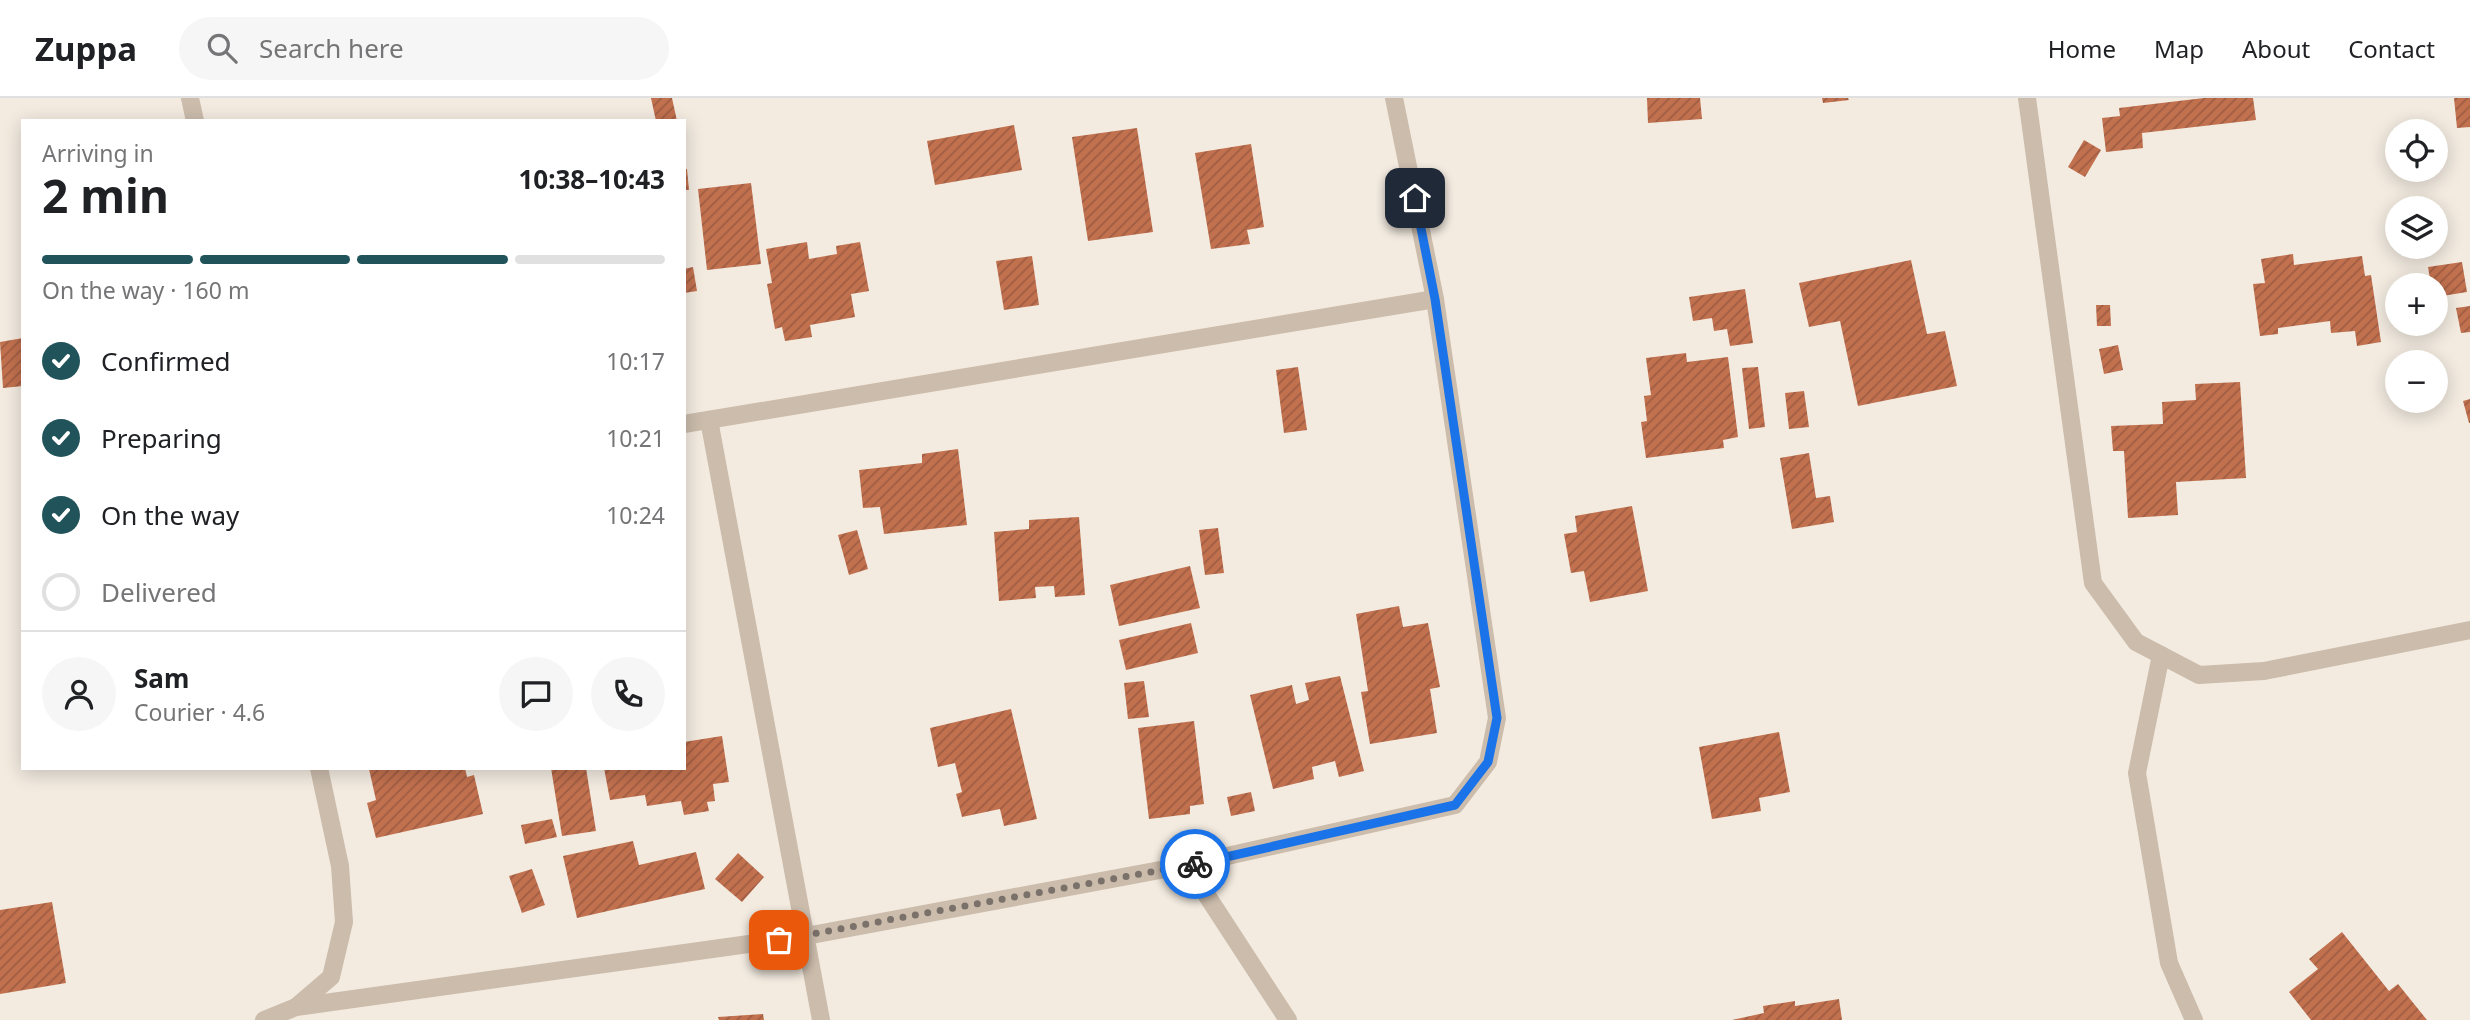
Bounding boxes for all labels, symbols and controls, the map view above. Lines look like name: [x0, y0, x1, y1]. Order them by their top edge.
search box: [179, 17, 669, 80]
text: Zuppa: [35, 26, 137, 71]
icon: search: [203, 29, 241, 67]
text: Search here: [259, 30, 404, 66]
text: Home: [2048, 32, 2116, 65]
text: Map: [2154, 32, 2204, 65]
text: About: [2242, 32, 2310, 65]
text: Contact: [2348, 32, 2435, 65]
map controls: [2385, 119, 2448, 413]
button: locate: [2385, 119, 2448, 182]
text: Arriving in: [42, 137, 154, 169]
text: 10:38–10:43: [518, 161, 665, 197]
text: 2 min: [42, 164, 169, 226]
pin: [1385, 168, 1445, 228]
icon: home: [1396, 179, 1434, 217]
button: layers: [2385, 196, 2448, 259]
button: +: [2385, 273, 2448, 336]
text: On the way · 160 m: [42, 274, 249, 306]
icon: check: [42, 342, 80, 380]
text: Confirmed: [101, 343, 231, 379]
text: 10:17: [606, 345, 665, 377]
button: −: [2385, 350, 2448, 413]
icon: check: [42, 419, 80, 457]
text: Preparing: [101, 420, 222, 456]
text: 10:21: [606, 422, 665, 454]
icon: check: [42, 496, 80, 534]
text: On the way: [101, 497, 239, 533]
text: 10:24: [606, 499, 665, 531]
text: Delivered: [101, 574, 217, 610]
button: person: [42, 657, 116, 731]
button: chat: [499, 657, 573, 731]
button: phone: [591, 657, 665, 731]
text: Sam: [134, 660, 189, 696]
text: Courier · 4.6: [134, 696, 265, 728]
courier: [1160, 829, 1230, 899]
icon: bike: [1176, 845, 1214, 883]
pin: [749, 910, 809, 970]
icon: bag: [760, 921, 798, 959]

